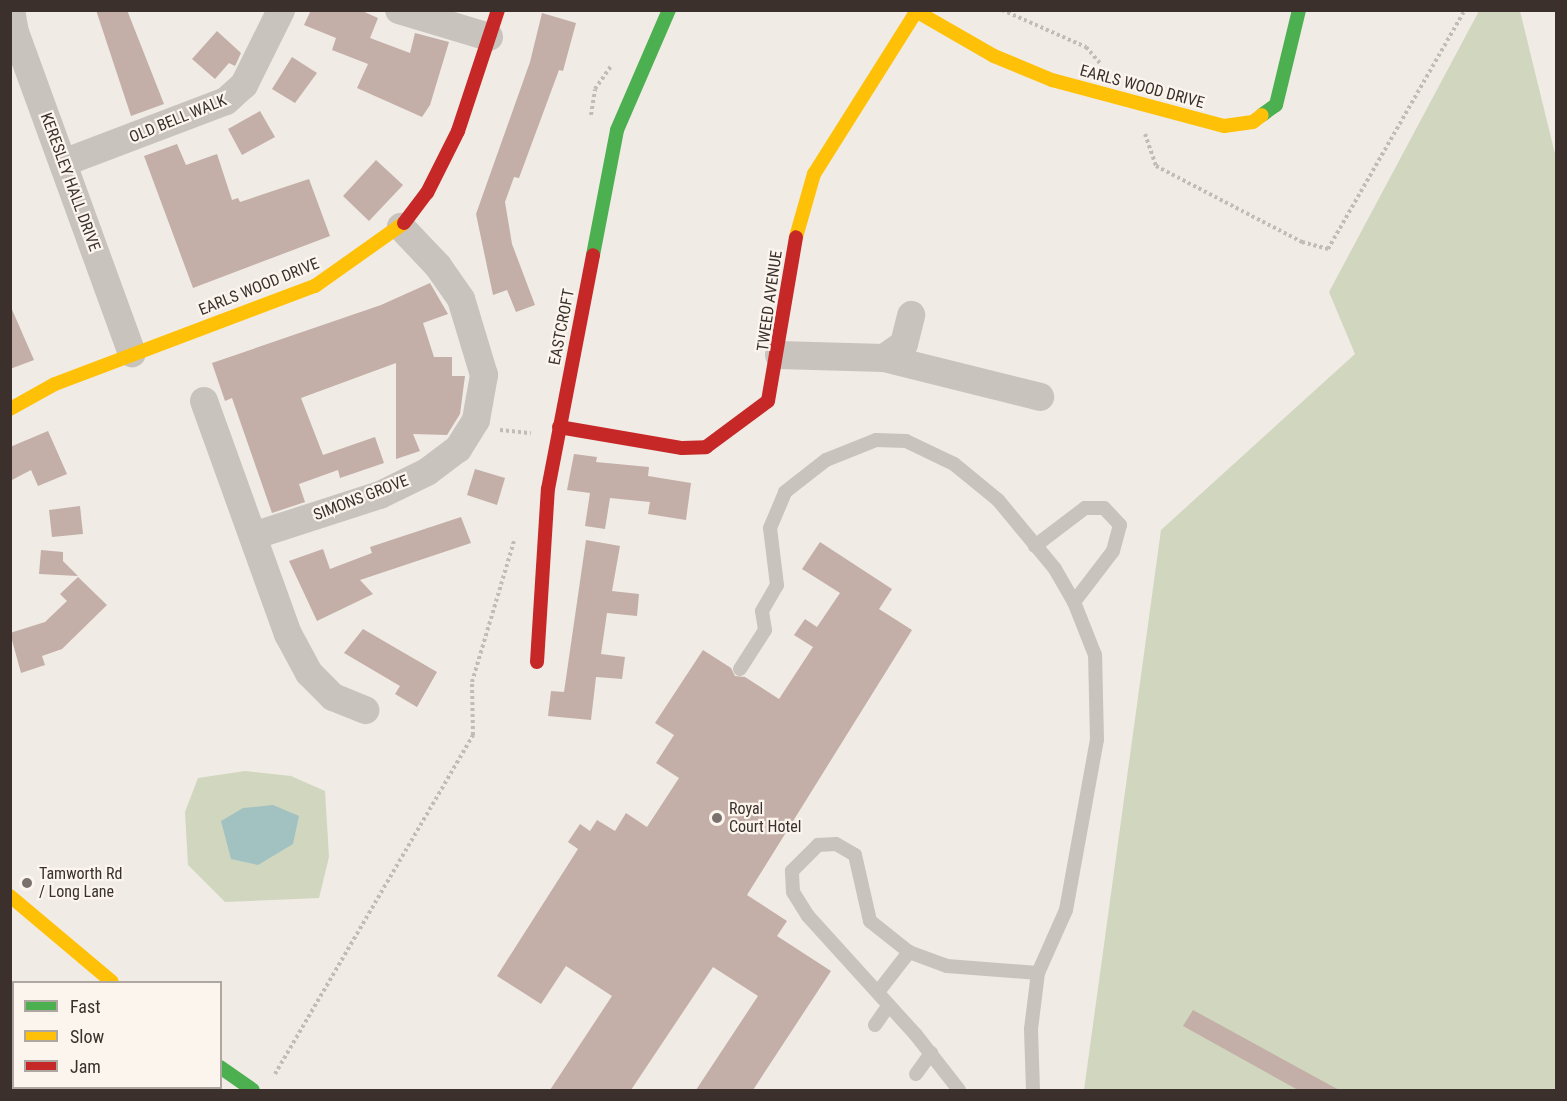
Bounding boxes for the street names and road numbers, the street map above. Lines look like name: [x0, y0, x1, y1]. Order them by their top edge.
street label: EARLS WOOD DRIVE: [1078, 61, 1206, 113]
street label: OLD BELL WALK: [127, 91, 229, 147]
street label: KERESLEY HALL DRIVE: [36, 110, 104, 254]
street label: TWEED AVENUE: [753, 249, 787, 353]
street label: EARLS WOOD DRIVE: [196, 254, 322, 320]
street label: EASTCROFT: [545, 287, 579, 367]
street label: SIMONS GROVE: [311, 471, 411, 525]

